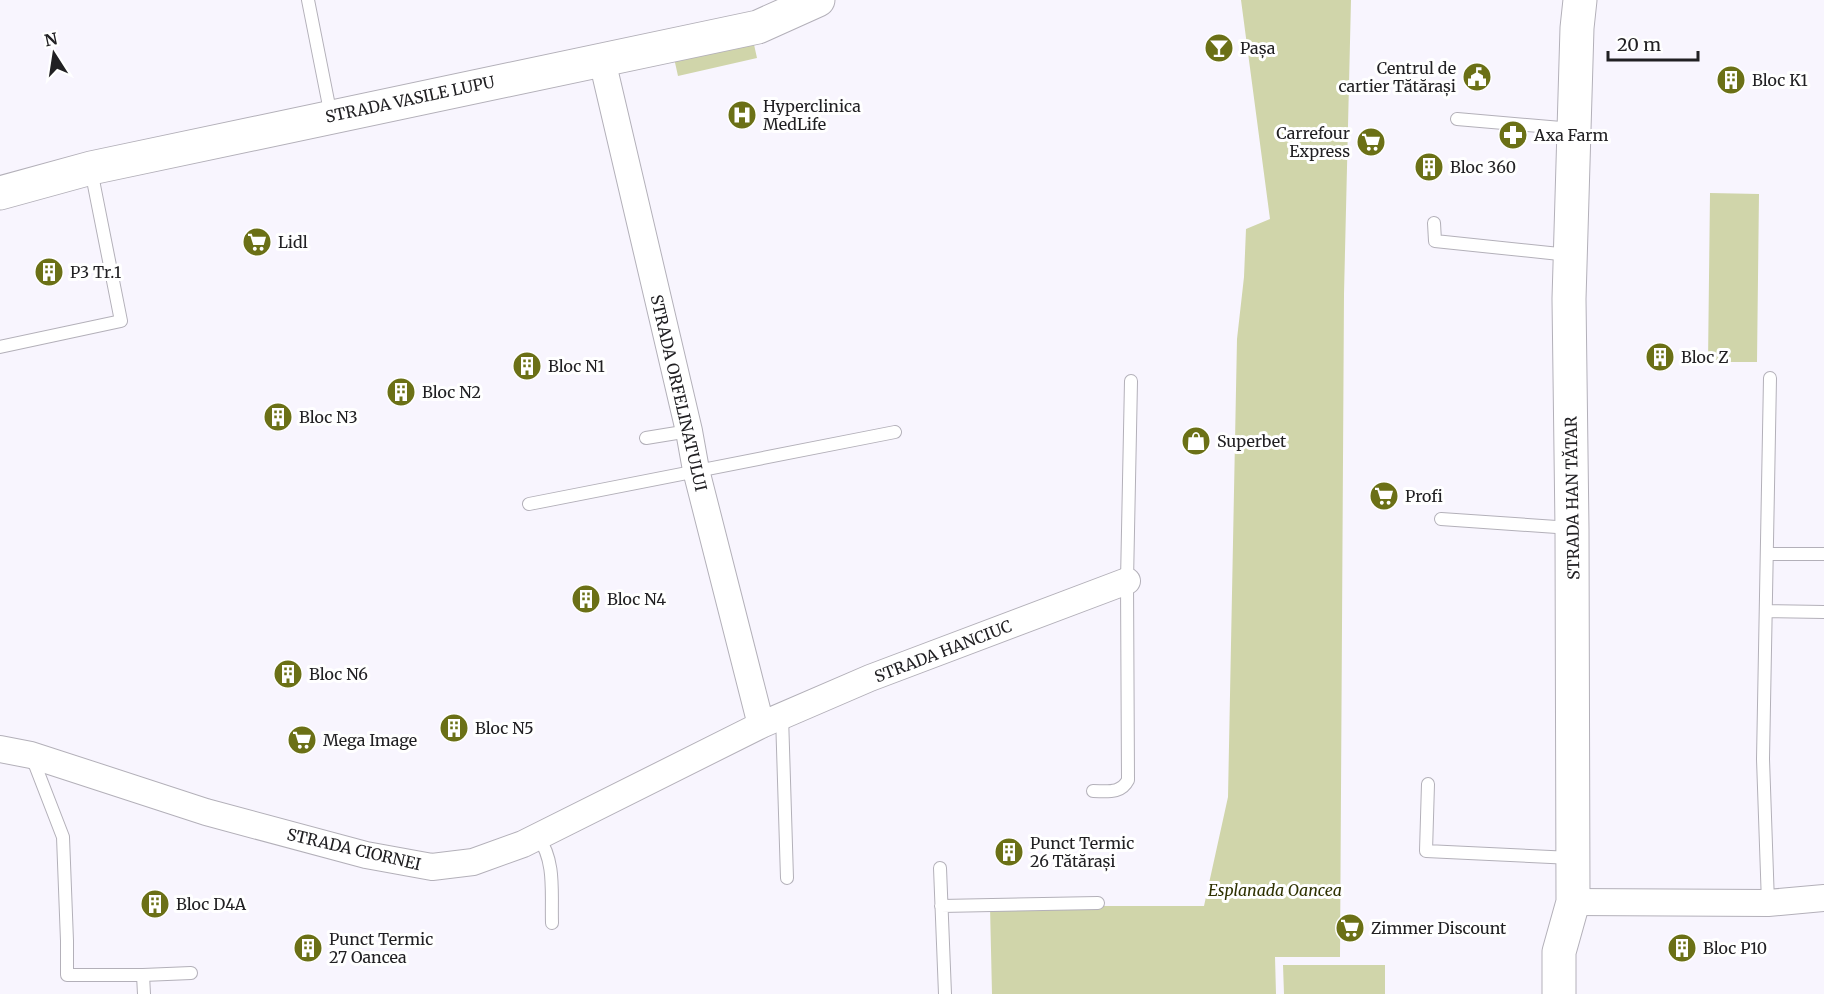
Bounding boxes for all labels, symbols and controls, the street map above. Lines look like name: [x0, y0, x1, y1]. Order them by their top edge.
north arrow: [24, 24, 84, 84]
scale bar: [1608, 24, 1698, 62]
text: N: [43, 28, 59, 50]
bar icon: Pașa: [1203, 32, 1235, 64]
text: 20 m: [1617, 33, 1661, 56]
place label: Pașa: [1240, 38, 1276, 59]
place label: Centrul de cartier Tătărași: [1338, 58, 1456, 97]
public building icon: Centrul de cartier Tătărași: [1461, 61, 1493, 93]
building icon: Bloc K1: [1715, 64, 1747, 96]
place label: Bloc K1: [1752, 70, 1808, 90]
street label: STRADA VASILE LUPU: [323, 71, 497, 127]
place label: Hyperclinica MedLife: [763, 96, 861, 134]
hospital icon: Hyperclinica MedLife: [726, 99, 758, 131]
pharmacy icon: Axa Farm: [1497, 119, 1529, 151]
place label: Carrefour Express: [1276, 123, 1350, 161]
place label: Axa Farm: [1533, 125, 1608, 145]
supermarket icon: Carrefour Express: [1355, 126, 1387, 158]
building icon: Bloc 360: [1413, 151, 1445, 183]
place label: Bloc 360: [1450, 157, 1516, 177]
supermarket icon: Lidl: [241, 226, 273, 258]
place label: Lidl: [278, 232, 308, 252]
building icon: P3 Tr.1: [33, 256, 65, 288]
place label: P3 Tr.1: [70, 262, 121, 282]
street label: STRADA ORFELINATULUI: [647, 293, 711, 493]
building icon: Bloc Z: [1644, 341, 1676, 373]
place label: Bloc Z: [1681, 347, 1729, 367]
building icon: Bloc N1: [511, 350, 543, 382]
place label: Bloc N1: [548, 356, 605, 376]
building icon: Bloc N2: [385, 376, 417, 408]
place label: Bloc N2: [422, 382, 481, 402]
building icon: Bloc N3: [262, 401, 294, 433]
place label: Bloc N3: [299, 407, 358, 427]
street label: STRADA HAN TĂTAR: [1561, 415, 1583, 580]
shop icon: Superbet: [1180, 425, 1212, 457]
place label: Superbet: [1217, 431, 1287, 451]
supermarket icon: Profi: [1368, 480, 1400, 512]
place label: Profi: [1405, 486, 1443, 506]
building icon: Bloc N4: [570, 583, 602, 615]
place label: Bloc N4: [607, 589, 666, 609]
street label: STRADA HANCIUC: [872, 616, 1014, 686]
building icon: Bloc N6: [272, 658, 304, 690]
place label: Bloc N6: [309, 664, 368, 684]
building icon: Bloc N5: [438, 712, 470, 744]
place label: Bloc N5: [475, 718, 534, 738]
supermarket icon: Mega Image: [286, 724, 318, 756]
place label: Mega Image: [323, 730, 417, 750]
street label: STRADA CIORNEI: [285, 824, 423, 874]
place label: Punct Termic 26 Tătărași: [1030, 833, 1134, 872]
building icon: Punct Termic 26 Tătărași: [993, 836, 1025, 868]
park label: Esplanada Oancea: [1208, 880, 1342, 900]
building icon: Bloc D4A: [139, 888, 171, 920]
place label: Bloc D4A: [176, 894, 247, 914]
supermarket icon: Zimmer Discount: [1334, 912, 1366, 944]
place label: Zimmer Discount: [1371, 918, 1507, 938]
place label: Punct Termic 27 Oancea: [329, 929, 433, 967]
building icon: Punct Termic 27 Oancea: [292, 932, 324, 964]
building icon: Bloc P10: [1666, 932, 1698, 964]
place label: Bloc P10: [1703, 938, 1767, 958]

